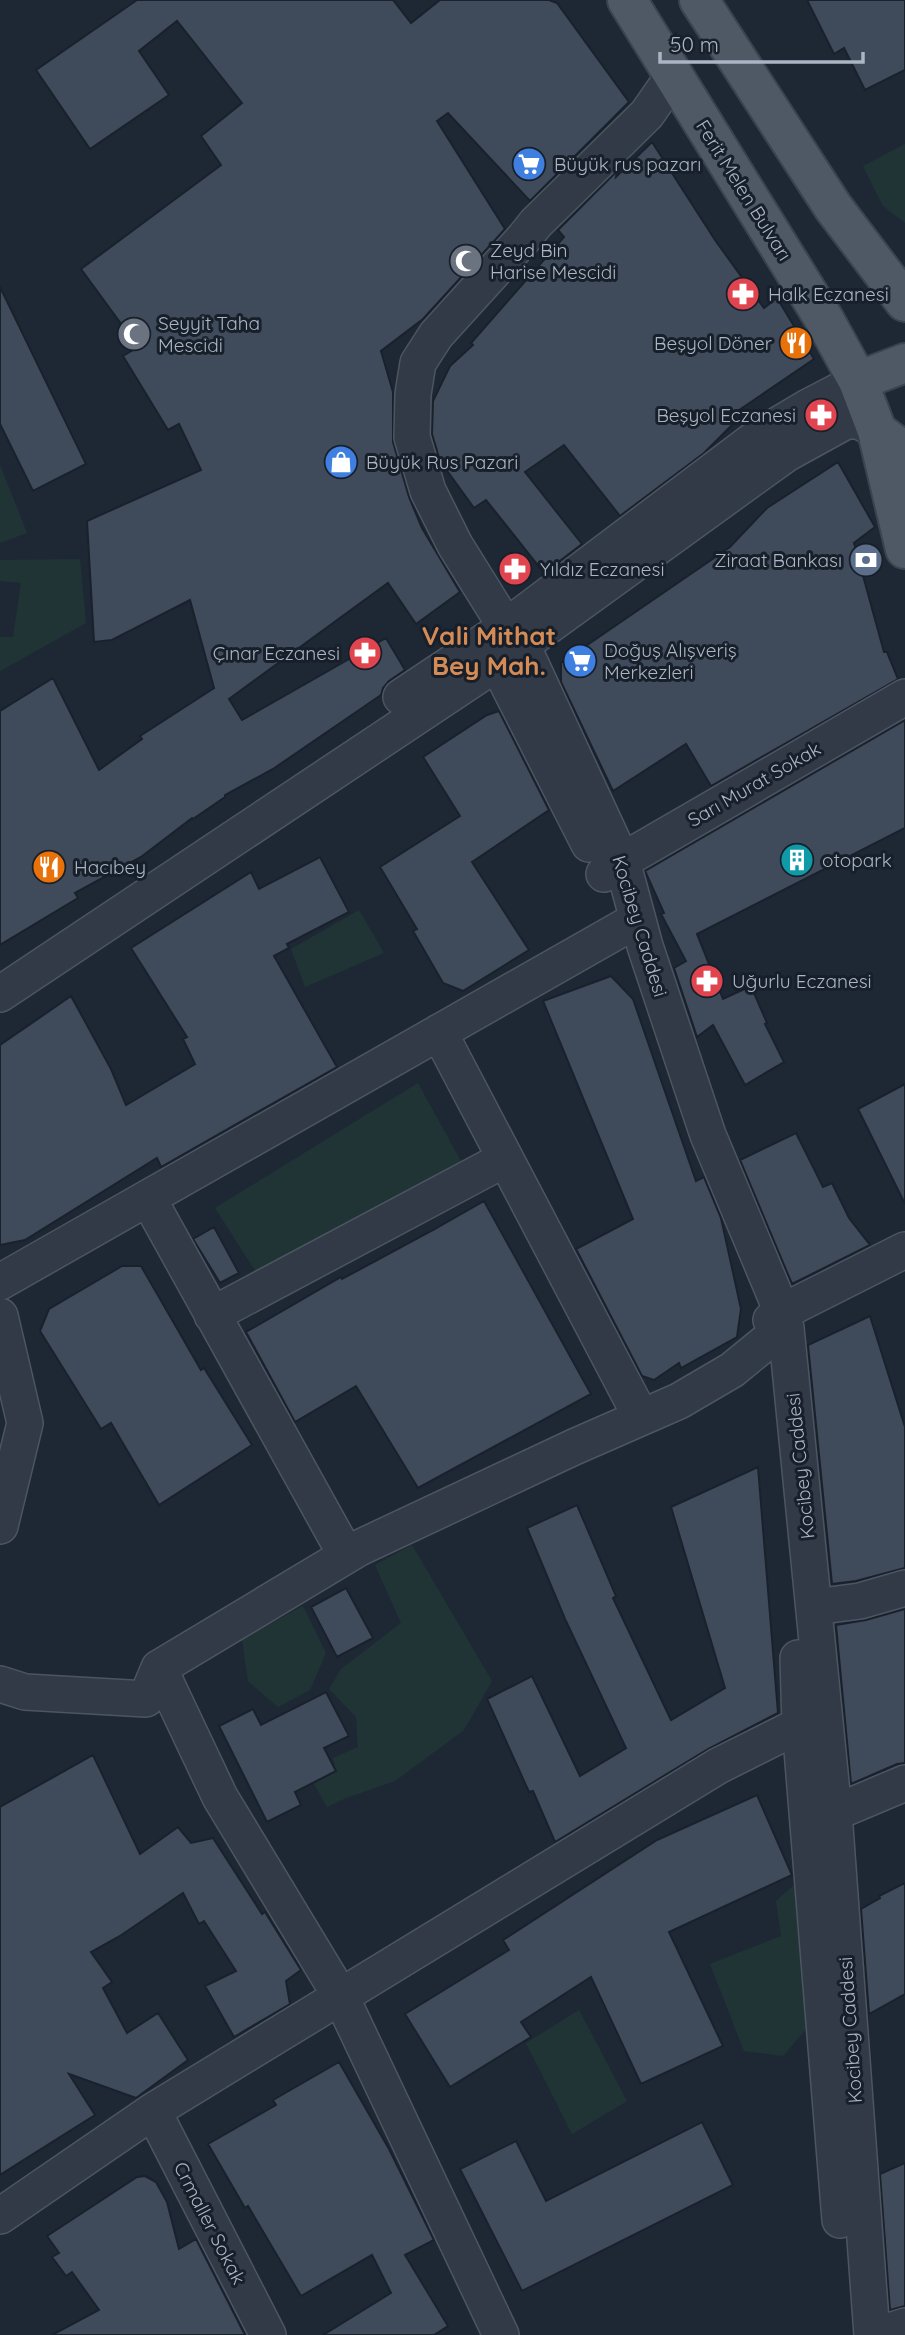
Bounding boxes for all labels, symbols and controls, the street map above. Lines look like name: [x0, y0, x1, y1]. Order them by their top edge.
scale bar: [660, 21, 863, 65]
text: 50 m: [670, 31, 719, 57]
street label: Ferit Melen Bulvarı: [691, 115, 797, 265]
supermarket icon: Büyük rus pazarı: [510, 145, 548, 183]
place label: Büyük rus pazarı: [554, 152, 701, 176]
place label: Zeyd Bin Harise Mescidi: [490, 238, 616, 284]
mosque icon: Zeyd Bin Harise Mescidi: [447, 242, 485, 280]
pharmacy icon: Halk Eczanesi: [724, 275, 762, 313]
place label: Halk Eczanesi: [768, 282, 889, 306]
place label: Seyyit Taha Mescidi: [158, 311, 260, 357]
mosque icon: Seyyit Taha Mescidi: [115, 315, 153, 353]
restaurant icon: Beşyol Döner: [777, 324, 815, 362]
place label: Beşyol Döner: [654, 331, 773, 355]
pharmacy icon: Beşyol Eczanesi: [802, 396, 840, 434]
place label: Beşyol Eczanesi: [656, 403, 796, 427]
shop icon: Büyük Rus Pazari: [322, 443, 360, 481]
place label: Büyük Rus Pazari: [366, 450, 518, 474]
bank icon: Ziraat Bankası: [847, 541, 885, 579]
place label: Ziraat Bankası: [714, 548, 842, 572]
pharmacy icon: Yıldız Eczanesi: [496, 550, 534, 588]
place label: Yıldız Eczanesi: [540, 557, 665, 581]
district label: Vali Mithat Bey Mah.: [422, 619, 556, 682]
pharmacy icon: Çınar Eczanesi: [346, 634, 384, 672]
place label: Doğuş Alışveriş Merkezleri: [604, 638, 737, 684]
place label: Çınar Eczanesi: [213, 641, 340, 665]
supermarket icon: Doğuş Alışveriş Merkezleri: [561, 642, 599, 680]
street label: Sarı Murat Sokak: [683, 736, 825, 832]
building icon: otopark: [778, 841, 816, 879]
restaurant icon: Hacıbey: [30, 848, 68, 886]
place label: otopark: [822, 848, 892, 872]
street label: Kocibey Caddesi: [607, 852, 673, 1000]
place label: Hacıbey: [74, 855, 146, 879]
pharmacy icon: Uğurlu Eczanesi: [688, 962, 726, 1000]
place label: Uğurlu Eczanesi: [732, 969, 872, 993]
street label: Kocibey Caddesi: [780, 1392, 820, 1540]
street label: Kocibey Caddesi: [833, 1956, 867, 2104]
street label: Crmaller Sokak: [169, 2158, 251, 2288]

